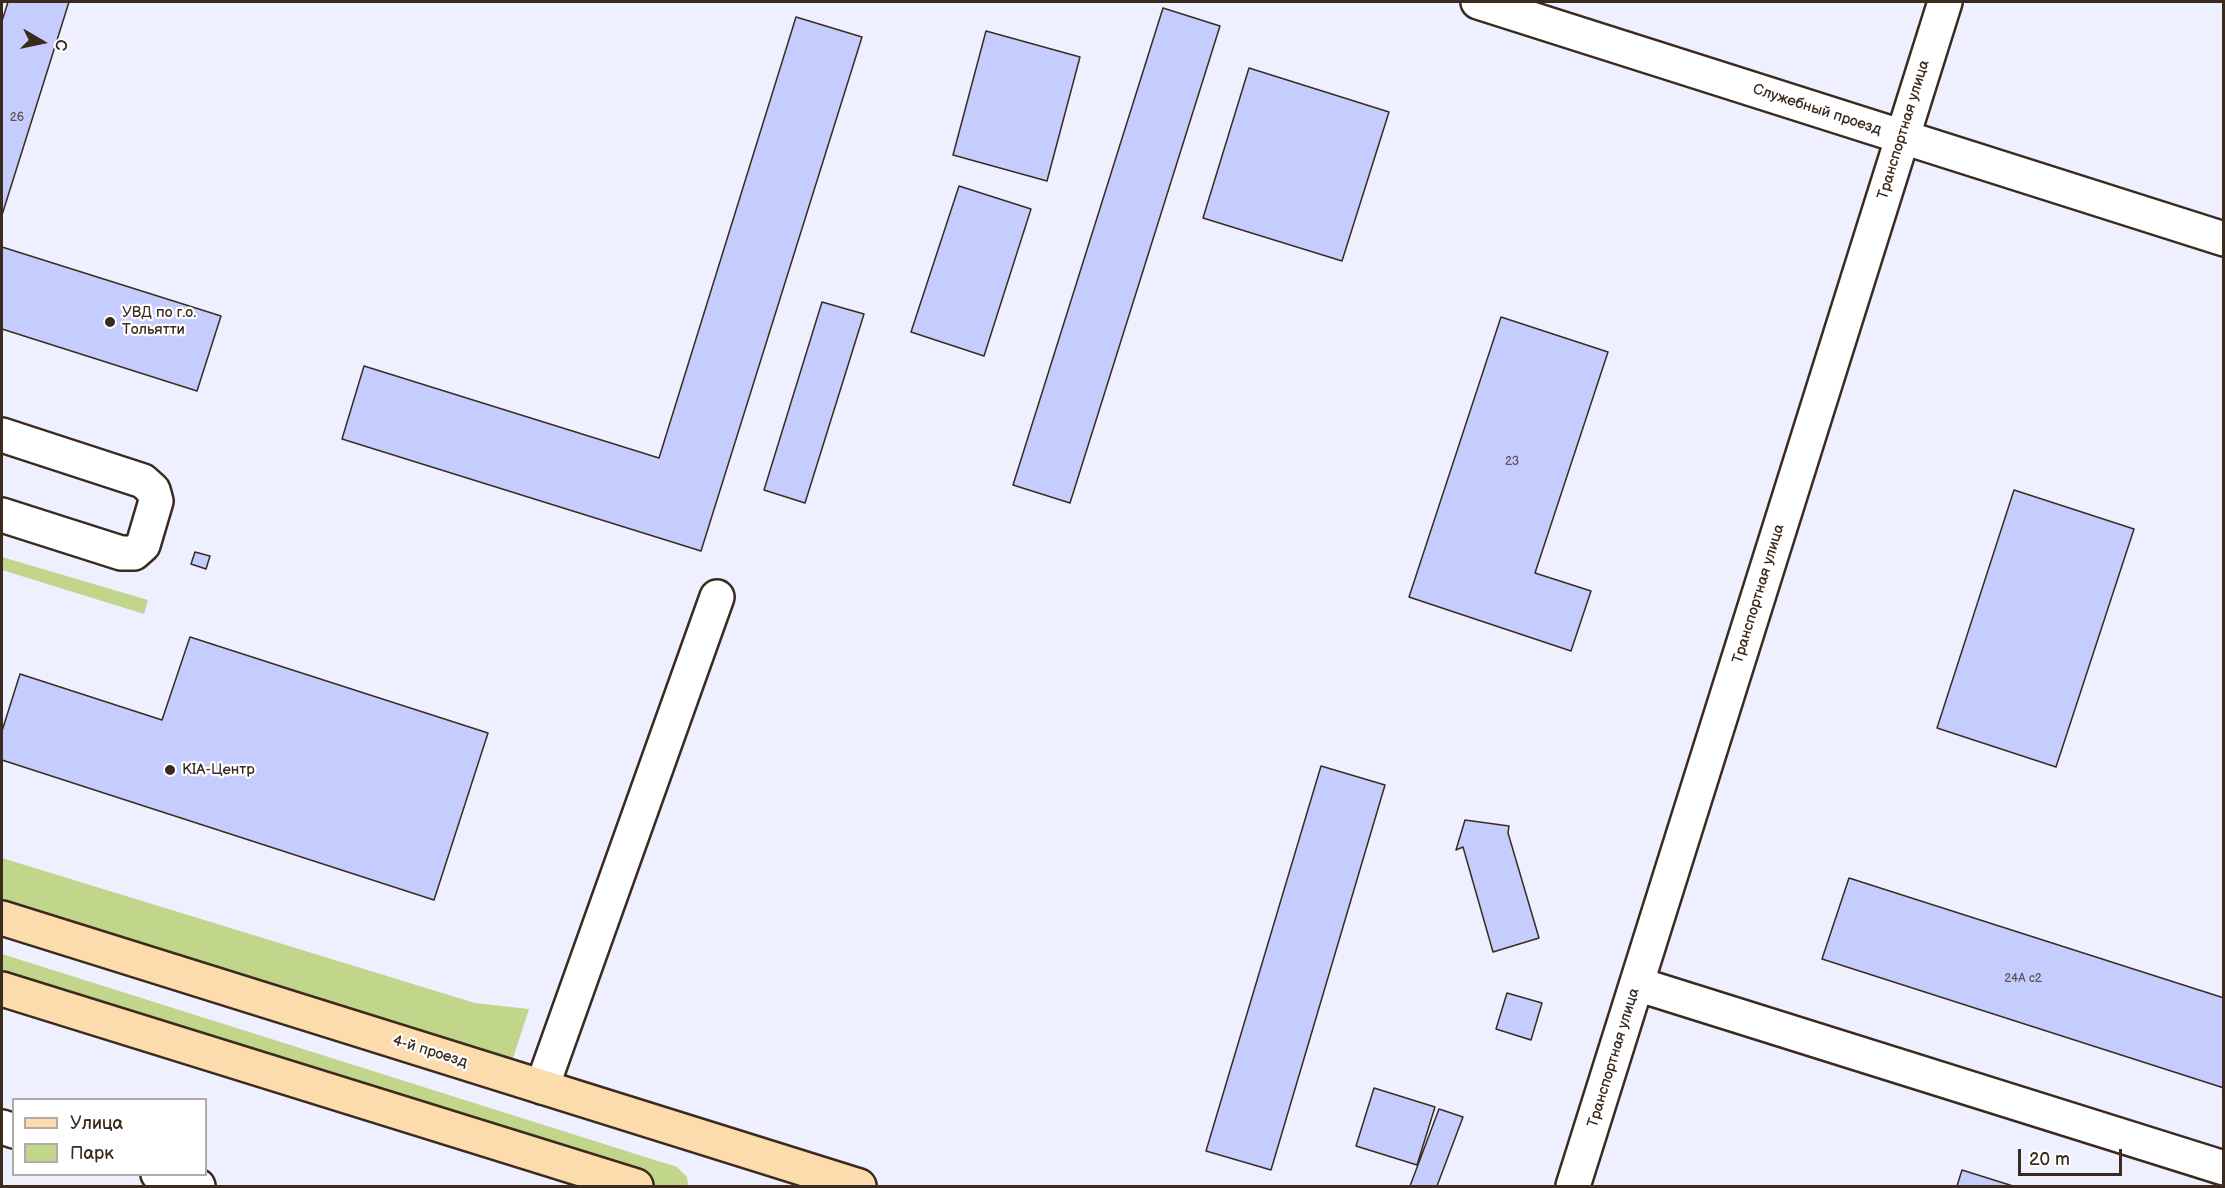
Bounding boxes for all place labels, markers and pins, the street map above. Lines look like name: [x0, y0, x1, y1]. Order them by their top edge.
place label: УВД по г.о. Тольятти: [122, 304, 196, 339]
marker: УВД по г.о. Тольятти: [103, 315, 117, 329]
place label: KIA-Центр: [182, 761, 255, 779]
marker: KIA-Центр: [163, 763, 177, 777]

